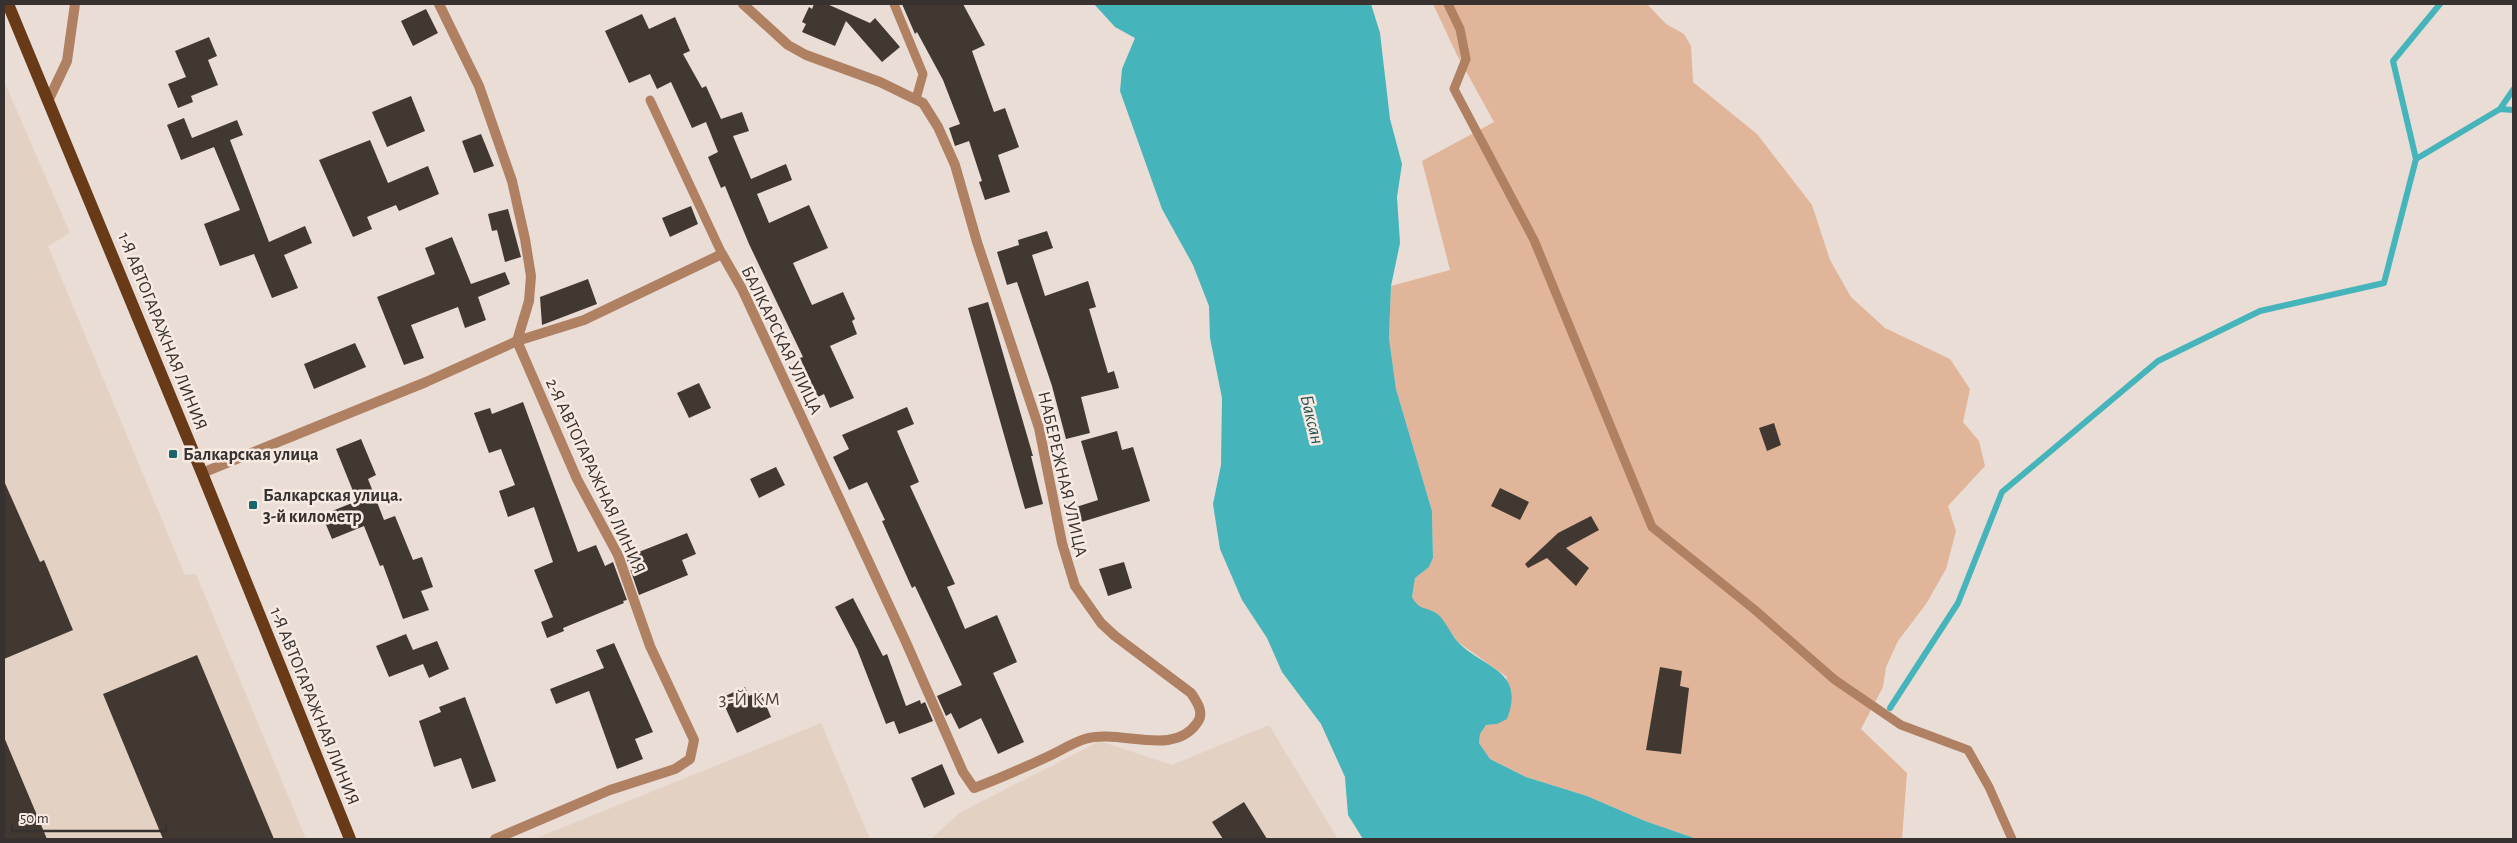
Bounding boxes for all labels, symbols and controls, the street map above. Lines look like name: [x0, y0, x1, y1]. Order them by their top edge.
street label: 1-Я АВТОГАРАЖНАЯ ЛИНИЯ: [114, 230, 210, 433]
street label: БАЛКАРСКАЯ УЛИЦА: [737, 263, 825, 418]
street label: 2-Я АВТОГАРАЖНАЯ ЛИНИЯ: [542, 376, 648, 577]
street label: НАБЕРЕЖНАЯ УЛИЦА: [1034, 390, 1090, 559]
water label: Баксан: [1296, 393, 1327, 446]
place label: Балкарская улица: [183, 446, 319, 464]
marker: Балкарская улица: [167, 448, 179, 460]
place label: Балкарская улица. 3-й километр: [263, 487, 403, 526]
marker: Балкарская улица. 3-й километр: [247, 499, 259, 511]
street label: 1-Я АВТОГАРАЖНАЯ ЛИНИЯ: [266, 605, 362, 808]
district label: 3-Й КМ: [719, 689, 781, 709]
scale bar: [12, 800, 166, 832]
text: 50 m: [20, 811, 49, 826]

